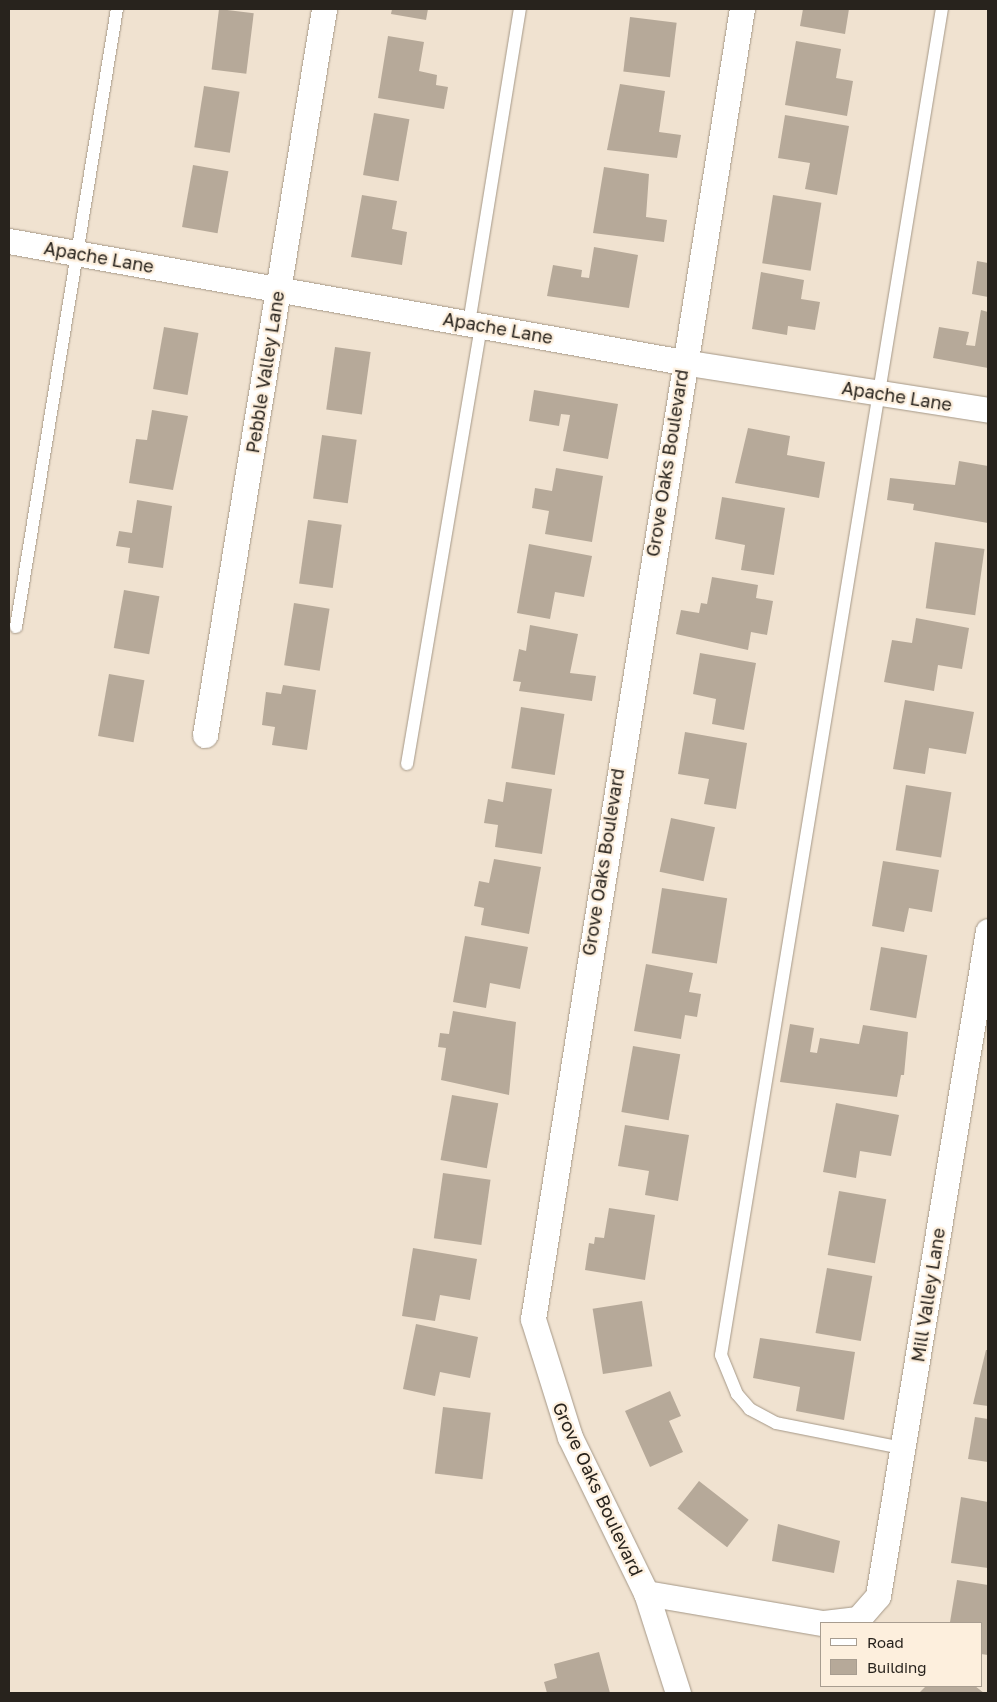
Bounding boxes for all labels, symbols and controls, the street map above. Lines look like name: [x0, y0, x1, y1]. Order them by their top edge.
street label: Apache Lane: [42, 237, 156, 277]
street label: Pebble Valley Lane: [242, 289, 288, 455]
street label: Apache Lane: [441, 308, 555, 348]
street label: Grove Oaks Boulevard: [642, 368, 692, 558]
street label: Apache Lane: [840, 377, 954, 415]
street label: Grove Oaks Boulevard: [578, 767, 628, 957]
street label: Mill Valley Lane: [907, 1226, 949, 1364]
street label: Grove Oaks Boulevard: [548, 1399, 648, 1579]
legend: [820, 1622, 982, 1687]
text: Road: [867, 1633, 904, 1651]
text: Building: [867, 1658, 927, 1676]

